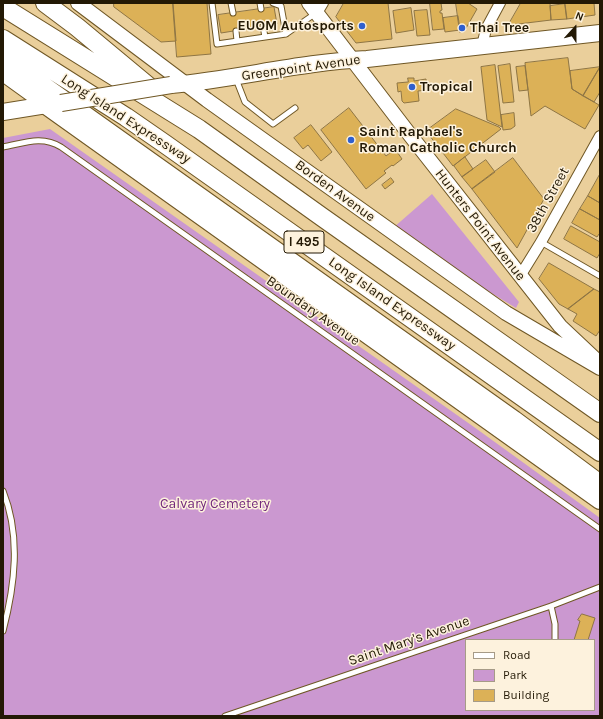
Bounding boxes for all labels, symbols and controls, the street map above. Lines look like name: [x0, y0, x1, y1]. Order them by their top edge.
north arrow: [555, 8, 595, 48]
text: N: [573, 9, 585, 24]
place label: EUOM Autosports: [238, 18, 354, 34]
place label: Thai Tree: [470, 20, 529, 36]
marker: EUOM Autosports: [357, 21, 367, 31]
marker: Thai Tree: [457, 23, 467, 33]
street label: Greenpoint Avenue: [240, 51, 362, 85]
street label: Long Island Expressway: [58, 71, 194, 167]
place label: Tropical: [420, 79, 473, 95]
marker: Tropical: [407, 82, 417, 92]
place label: Saint Raphael's Roman Catholic Church: [359, 124, 517, 156]
marker: Saint Raphael's Roman Catholic Church: [346, 135, 356, 145]
street label: Borden Avenue: [292, 156, 378, 226]
street label: 38th Street: [523, 164, 573, 236]
street label: Hunters Point Avenue: [431, 166, 529, 284]
road number: I 495: [284, 231, 324, 253]
street label: Long Island Expressway: [325, 254, 459, 354]
street label: Boundary Avenue: [263, 272, 363, 350]
park label: Calvary Cemetery: [160, 496, 270, 512]
street label: Saint Mary's Avenue: [346, 612, 472, 670]
legend: [465, 639, 595, 711]
text: Road: [503, 648, 531, 662]
text: Park: [503, 668, 527, 682]
text: Building: [503, 688, 549, 702]

